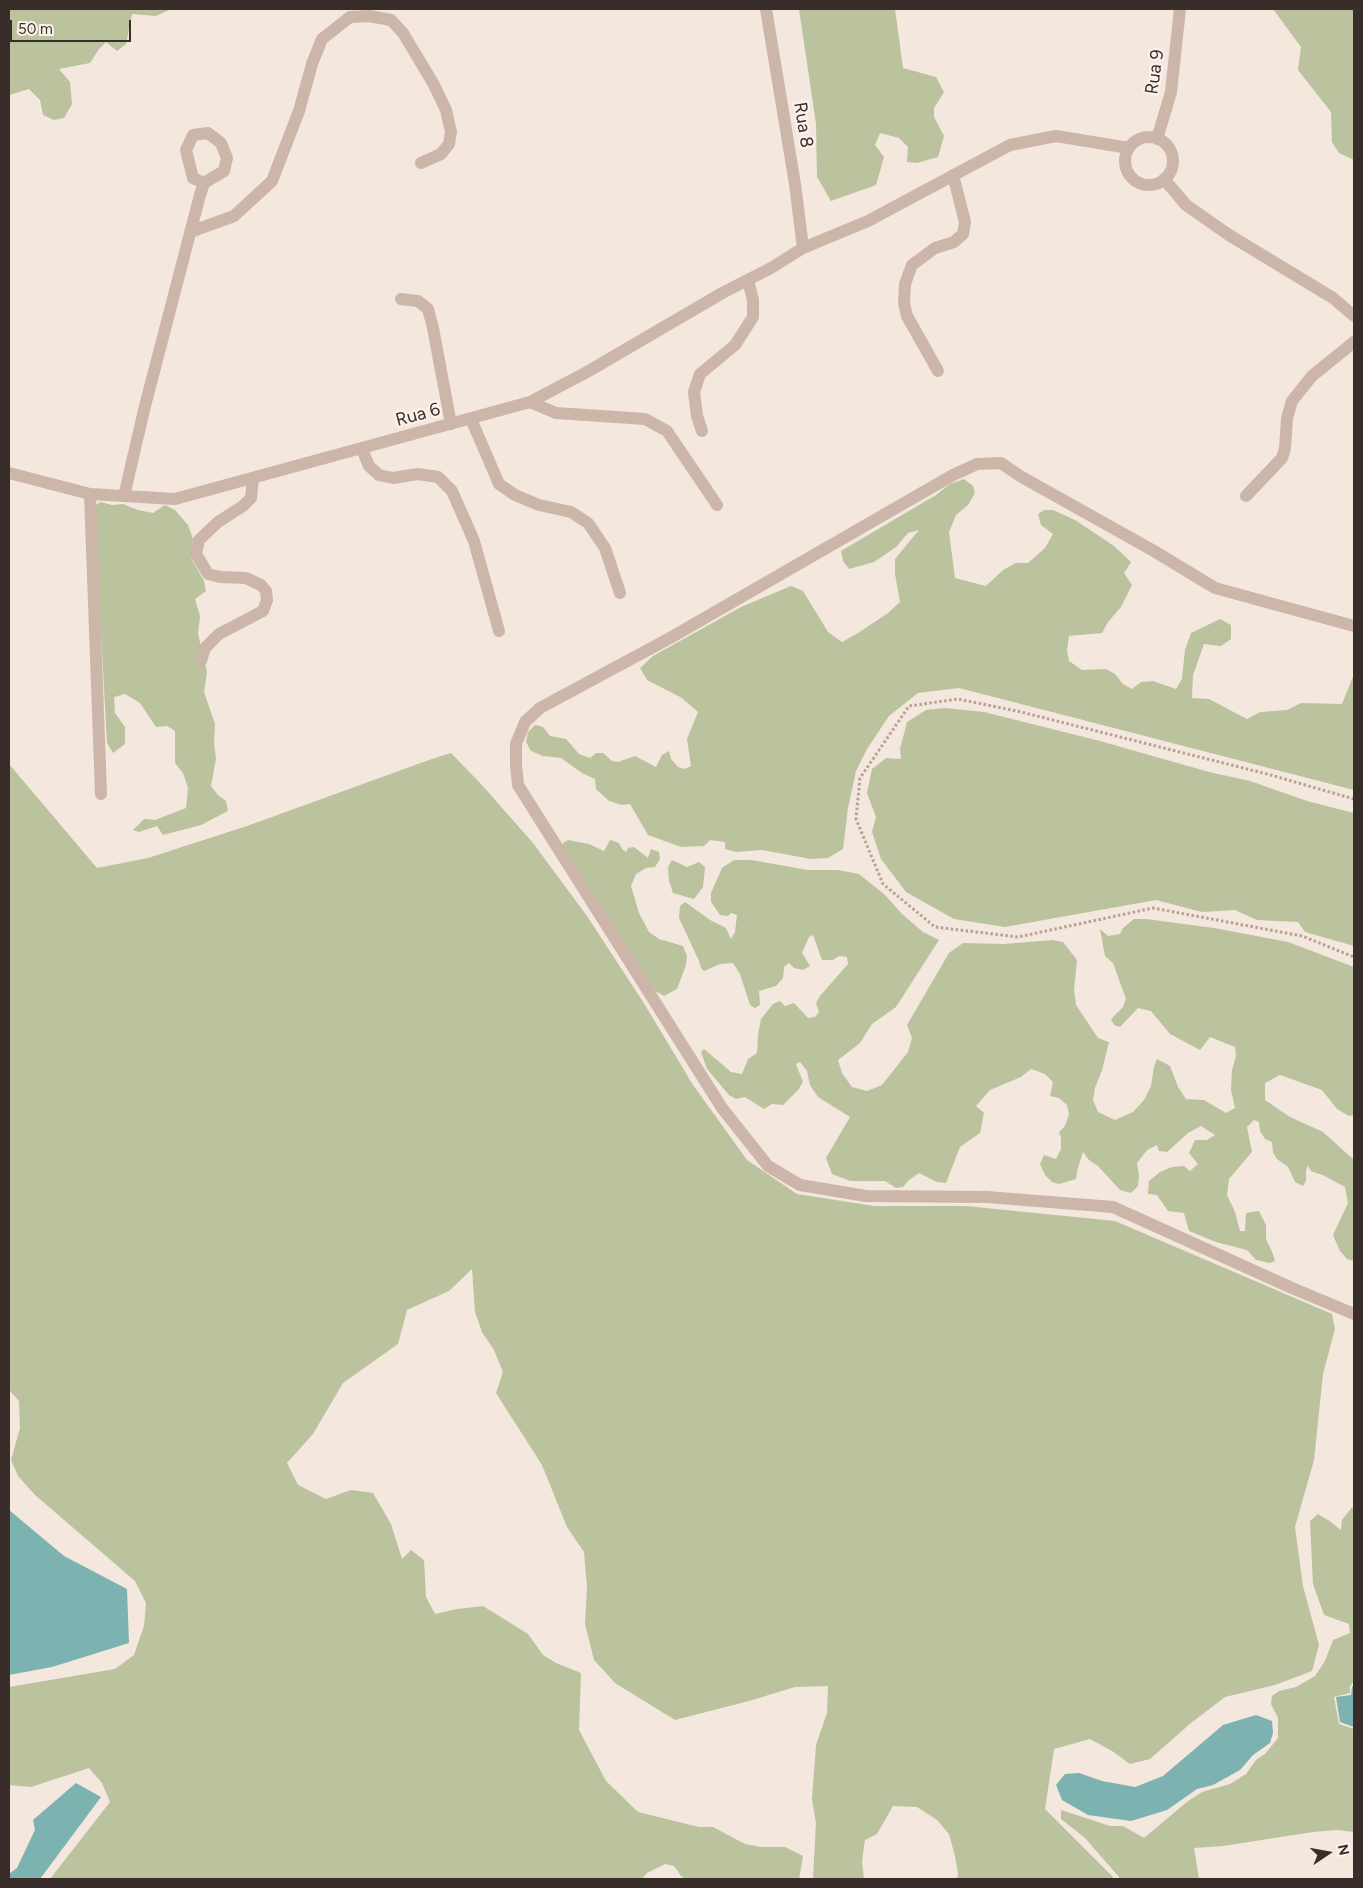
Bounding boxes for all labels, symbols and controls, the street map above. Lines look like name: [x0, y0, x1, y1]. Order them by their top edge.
scale bar: [12, 10, 134, 42]
text: 50 m: [18, 20, 53, 38]
street label: Rua 9: [1141, 48, 1169, 96]
street label: Rua 8: [789, 101, 817, 149]
street label: Rua 6: [393, 399, 443, 431]
north arrow: [1303, 1828, 1353, 1878]
text: N: [1334, 1843, 1353, 1857]

